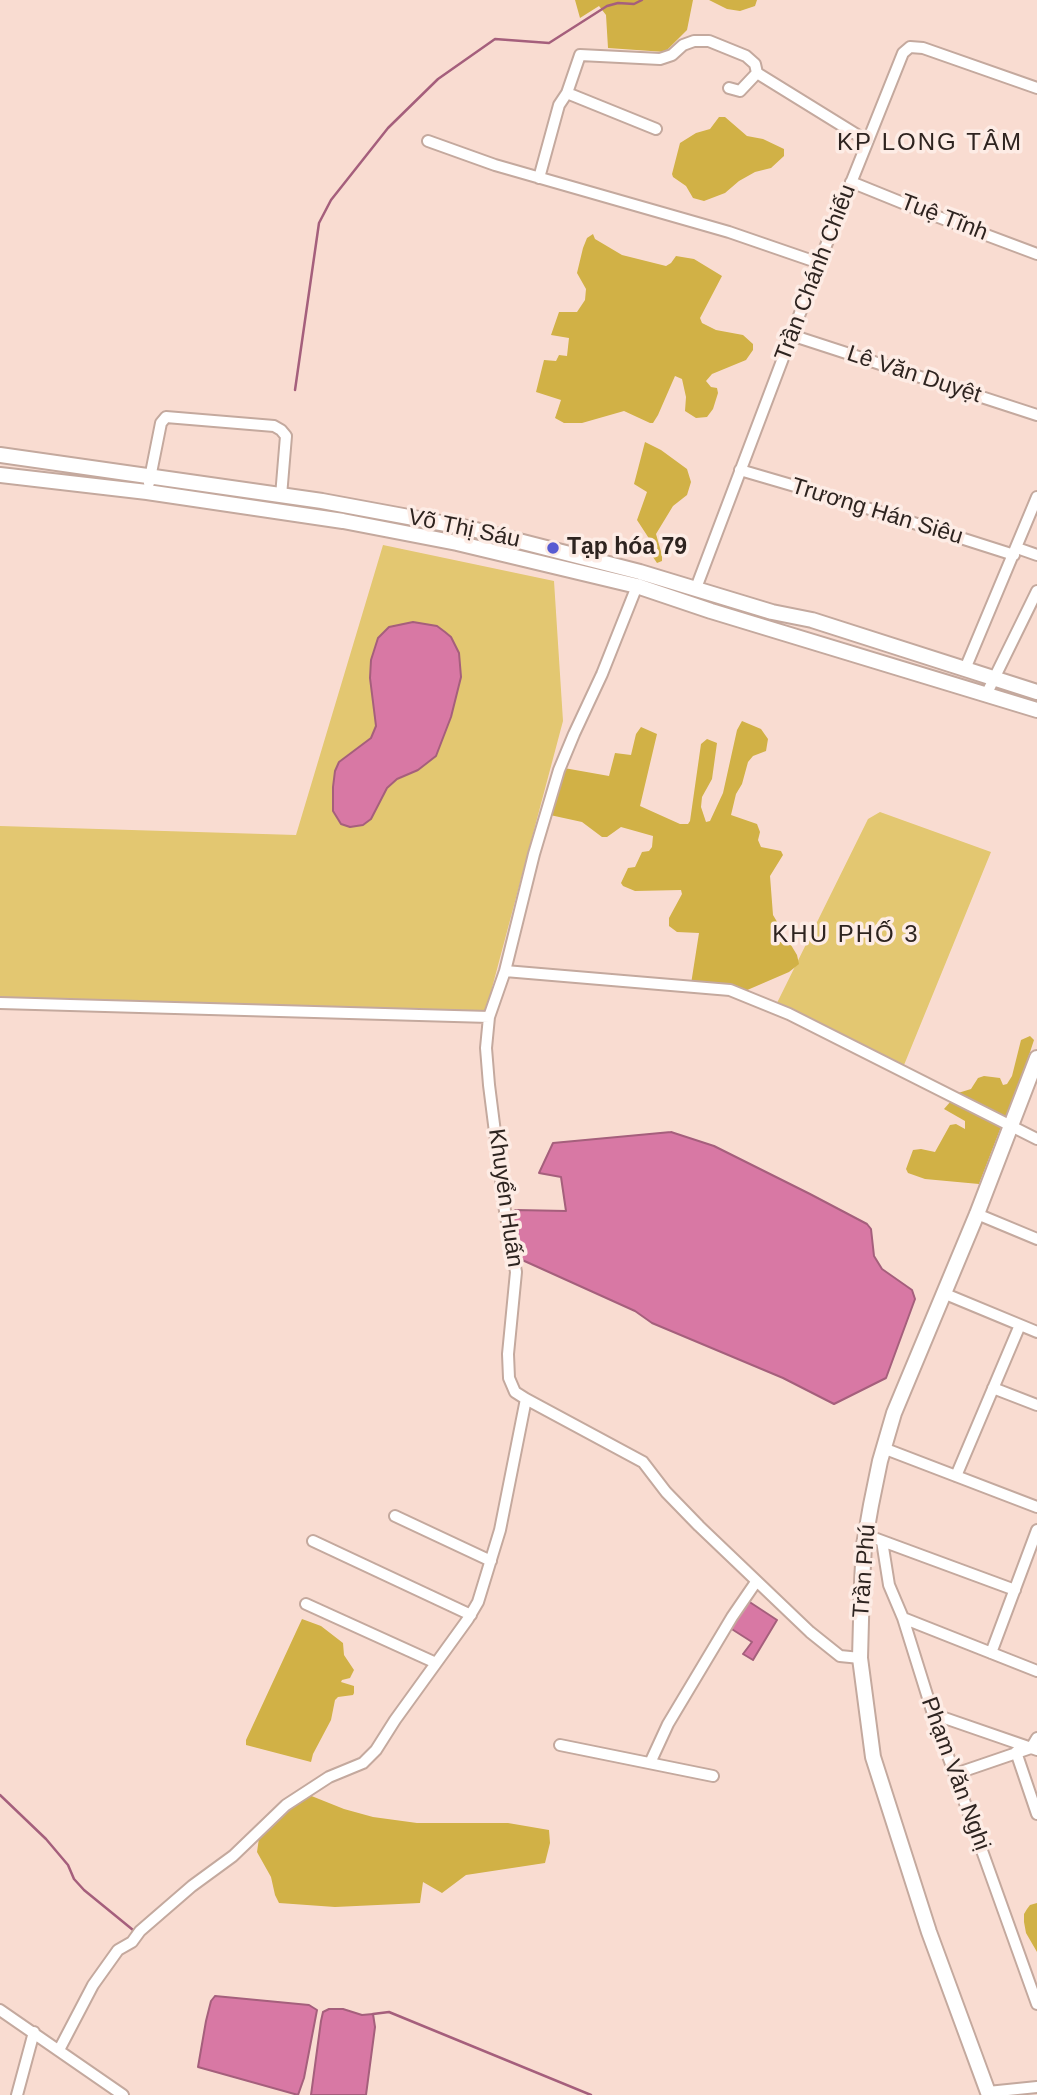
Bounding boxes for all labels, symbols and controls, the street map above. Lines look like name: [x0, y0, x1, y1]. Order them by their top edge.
district label: KP LONG TÂM: [838, 129, 1022, 157]
street label: Trần Chánh Chiếu: [770, 181, 862, 365]
street label: Tuệ Tĩnh: [896, 189, 992, 247]
street label: Lê Văn Duyệt: [843, 340, 985, 410]
street label: Trương Hán Siêu: [788, 473, 966, 551]
street label: Võ Thị Sáu: [405, 504, 523, 554]
place label: Tạp hóa 79: [567, 534, 687, 562]
marker: Tạp hóa 79: [545, 540, 561, 556]
district label: KHU PHỐ 3: [773, 921, 919, 949]
street label: Khuyển Huấn: [482, 1127, 528, 1269]
street label: Trần Phú: [848, 1523, 882, 1619]
street label: Phạm Văn Nghị: [914, 1694, 996, 1854]

